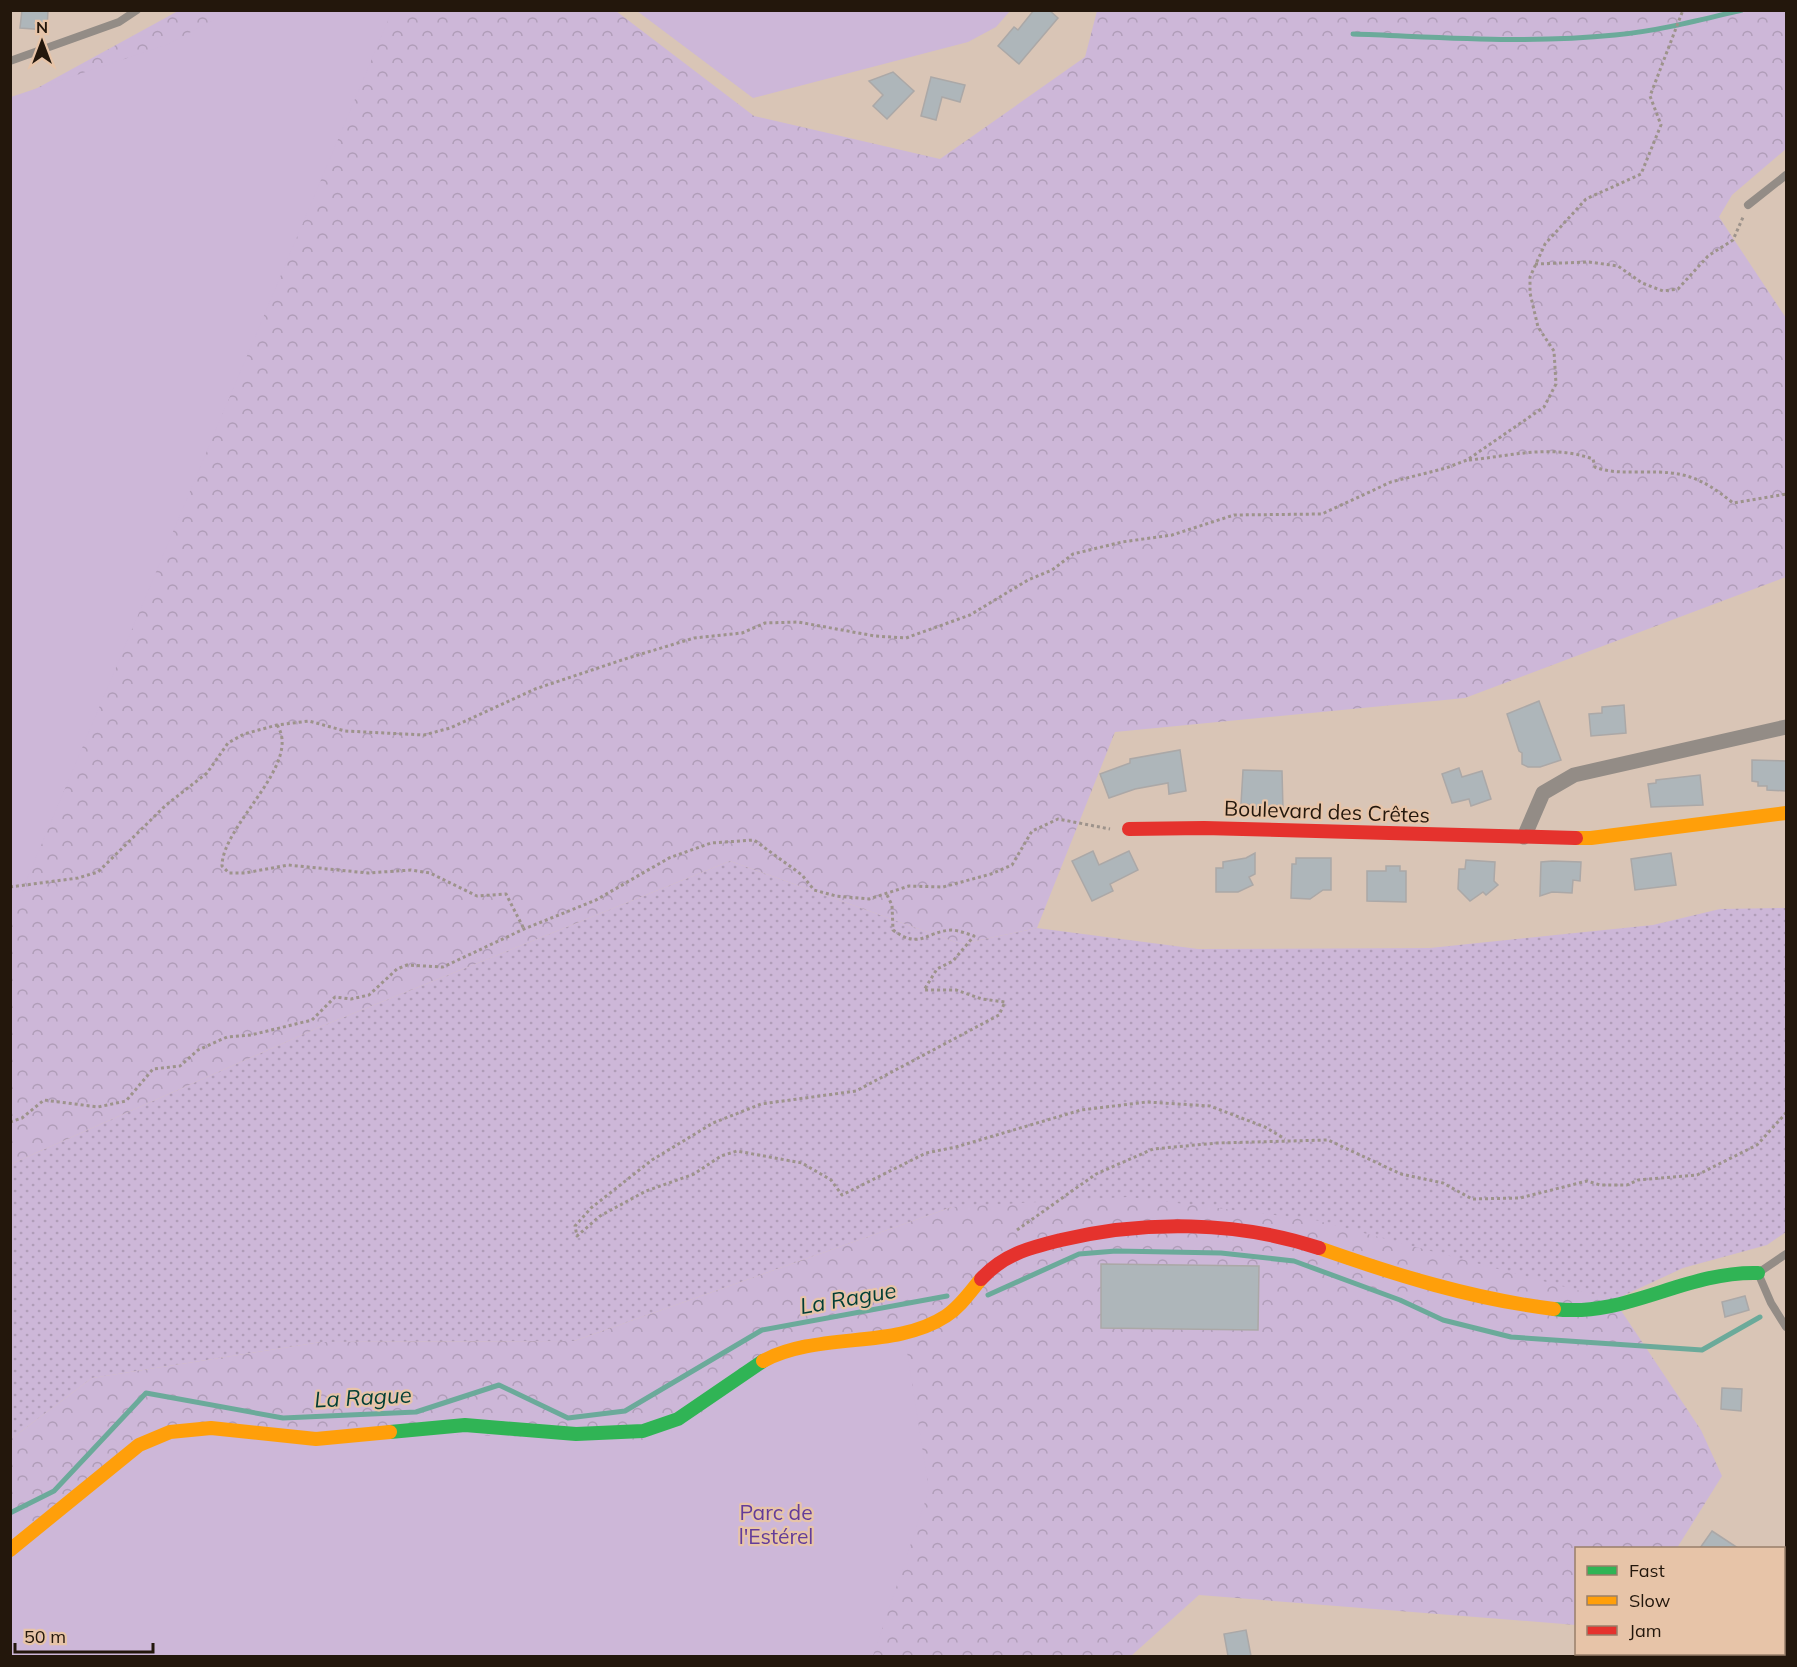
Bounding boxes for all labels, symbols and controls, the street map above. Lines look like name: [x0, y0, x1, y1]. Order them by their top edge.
north arrow: [12, 12, 72, 72]
text: N: [36, 17, 48, 37]
street label: Boulevard des Crêtes: [1224, 794, 1430, 828]
water label: La Rague: [798, 1276, 898, 1320]
water label: La Rague: [314, 1380, 412, 1414]
park label: Parc de l'Estérel: [739, 1499, 813, 1549]
legend: [1575, 1547, 1785, 1655]
text: Fast: [1629, 1559, 1665, 1582]
text: Slow: [1629, 1589, 1671, 1612]
scale bar: [15, 1616, 153, 1654]
text: Jam: [1629, 1619, 1662, 1642]
text: 50 m: [24, 1625, 66, 1648]

